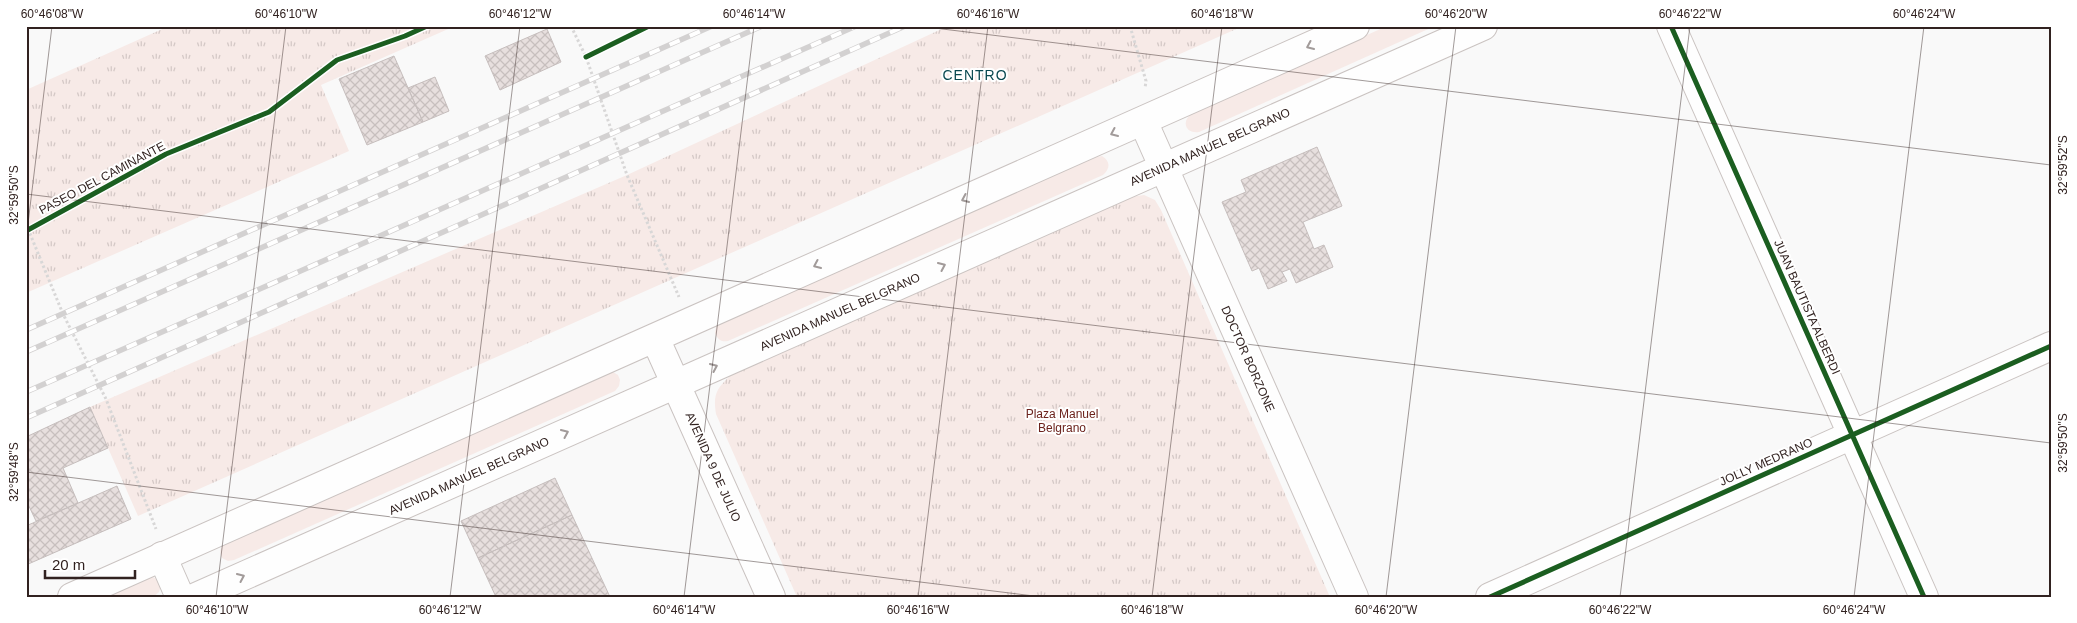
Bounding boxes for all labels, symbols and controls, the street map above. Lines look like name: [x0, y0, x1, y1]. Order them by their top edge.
text: 60°46'08"W: [21, 7, 84, 21]
text: 60°46'10"W: [255, 7, 318, 21]
text: 60°46'12"W: [489, 7, 552, 21]
text: 60°46'14"W: [723, 7, 786, 21]
text: 60°46'16"W: [957, 7, 1020, 21]
text: 60°46'18"W: [1191, 7, 1254, 21]
text: 60°46'20"W: [1425, 7, 1488, 21]
text: 60°46'22"W: [1659, 7, 1722, 21]
text: 60°46'24"W: [1893, 7, 1956, 21]
one-way arrow: [1306, 40, 1315, 50]
district label: CENTRO: [942, 67, 1008, 83]
street label: AVENIDA MANUEL BELGRANO: [1128, 105, 1292, 189]
one-way arrow: [1110, 127, 1119, 138]
text: 32°59'52"S: [2056, 135, 2070, 195]
street label: PASEO DEL CAMINANTE: [37, 139, 167, 217]
text: 32°59'50"S: [7, 165, 21, 225]
one-way arrow: [961, 193, 970, 204]
street label: JUAN BAUTISTA ALBERDI: [1771, 238, 1843, 376]
one-way arrow: [813, 259, 822, 270]
one-way arrow: [937, 262, 946, 272]
street label: AVENIDA MANUEL BELGRANO: [758, 270, 922, 354]
street label: DOCTOR BORZONE: [1218, 304, 1278, 414]
one-way arrow: [709, 363, 718, 374]
park label: Plaza Manuel Belgrano: [1026, 407, 1098, 435]
street label: AVENIDA 9 DE JULIO: [683, 410, 743, 524]
text: 32°59'50"S: [2056, 413, 2070, 473]
one-way arrow: [560, 429, 569, 440]
street label: AVENIDA MANUEL BELGRANO: [387, 434, 551, 518]
street label: JOLLY MEDRANO: [1717, 435, 1815, 489]
text: 32°59'48"S: [7, 442, 21, 502]
scale bar: [45, 548, 135, 580]
text: 20 m: [52, 556, 85, 573]
one-way arrow: [236, 573, 245, 583]
text: 60°46'10"W: [186, 603, 249, 617]
text: 60°46'12"W: [419, 603, 482, 617]
text: 60°46'14"W: [653, 603, 716, 617]
text: 60°46'16"W: [887, 603, 950, 617]
text: 60°46'18"W: [1121, 603, 1184, 617]
text: 60°46'20"W: [1355, 603, 1418, 617]
text: 60°46'22"W: [1589, 603, 1652, 617]
text: 60°46'24"W: [1823, 603, 1886, 617]

